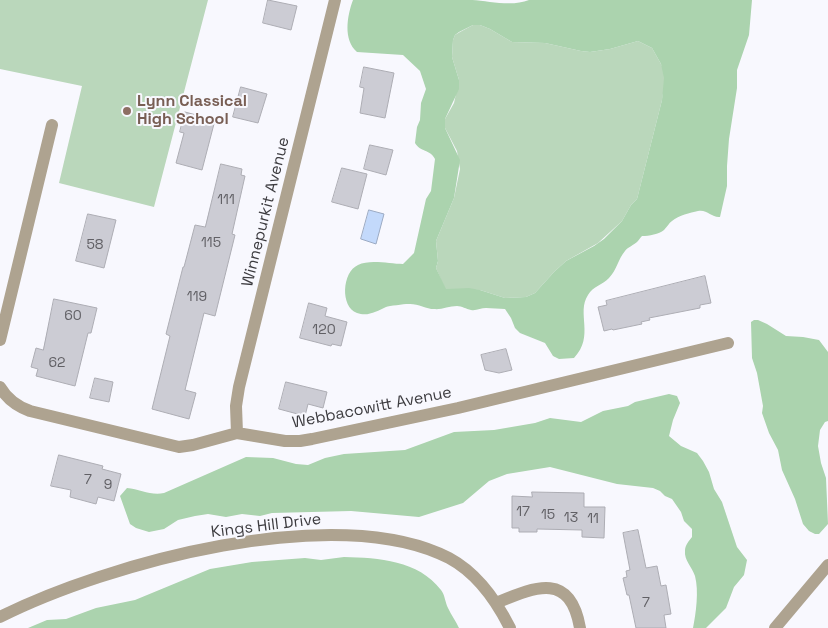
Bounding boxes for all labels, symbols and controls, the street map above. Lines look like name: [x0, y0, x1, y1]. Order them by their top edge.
place label: Lynn Classical High School: [137, 92, 247, 130]
marker: Lynn Classical High School: [121, 105, 133, 117]
street label: Winnepurkit Avenue: [238, 135, 294, 289]
house number: 111: [217, 192, 235, 208]
house number: 115: [201, 235, 221, 251]
house number: 58: [86, 237, 104, 253]
house number: 119: [187, 289, 207, 305]
house number: 60: [64, 308, 82, 324]
house number: 120: [312, 322, 336, 338]
house number: 62: [49, 355, 65, 371]
street label: Webbacowitt Avenue: [291, 383, 453, 433]
house number: 7: [84, 472, 92, 488]
house number: 9: [104, 477, 112, 493]
house number: 17: [516, 504, 530, 520]
house number: 15: [541, 507, 555, 523]
street label: Kings Hill Drive: [210, 510, 322, 542]
house number: 13: [564, 510, 578, 526]
house number: 11: [587, 511, 599, 527]
house number: 7: [642, 595, 650, 611]

